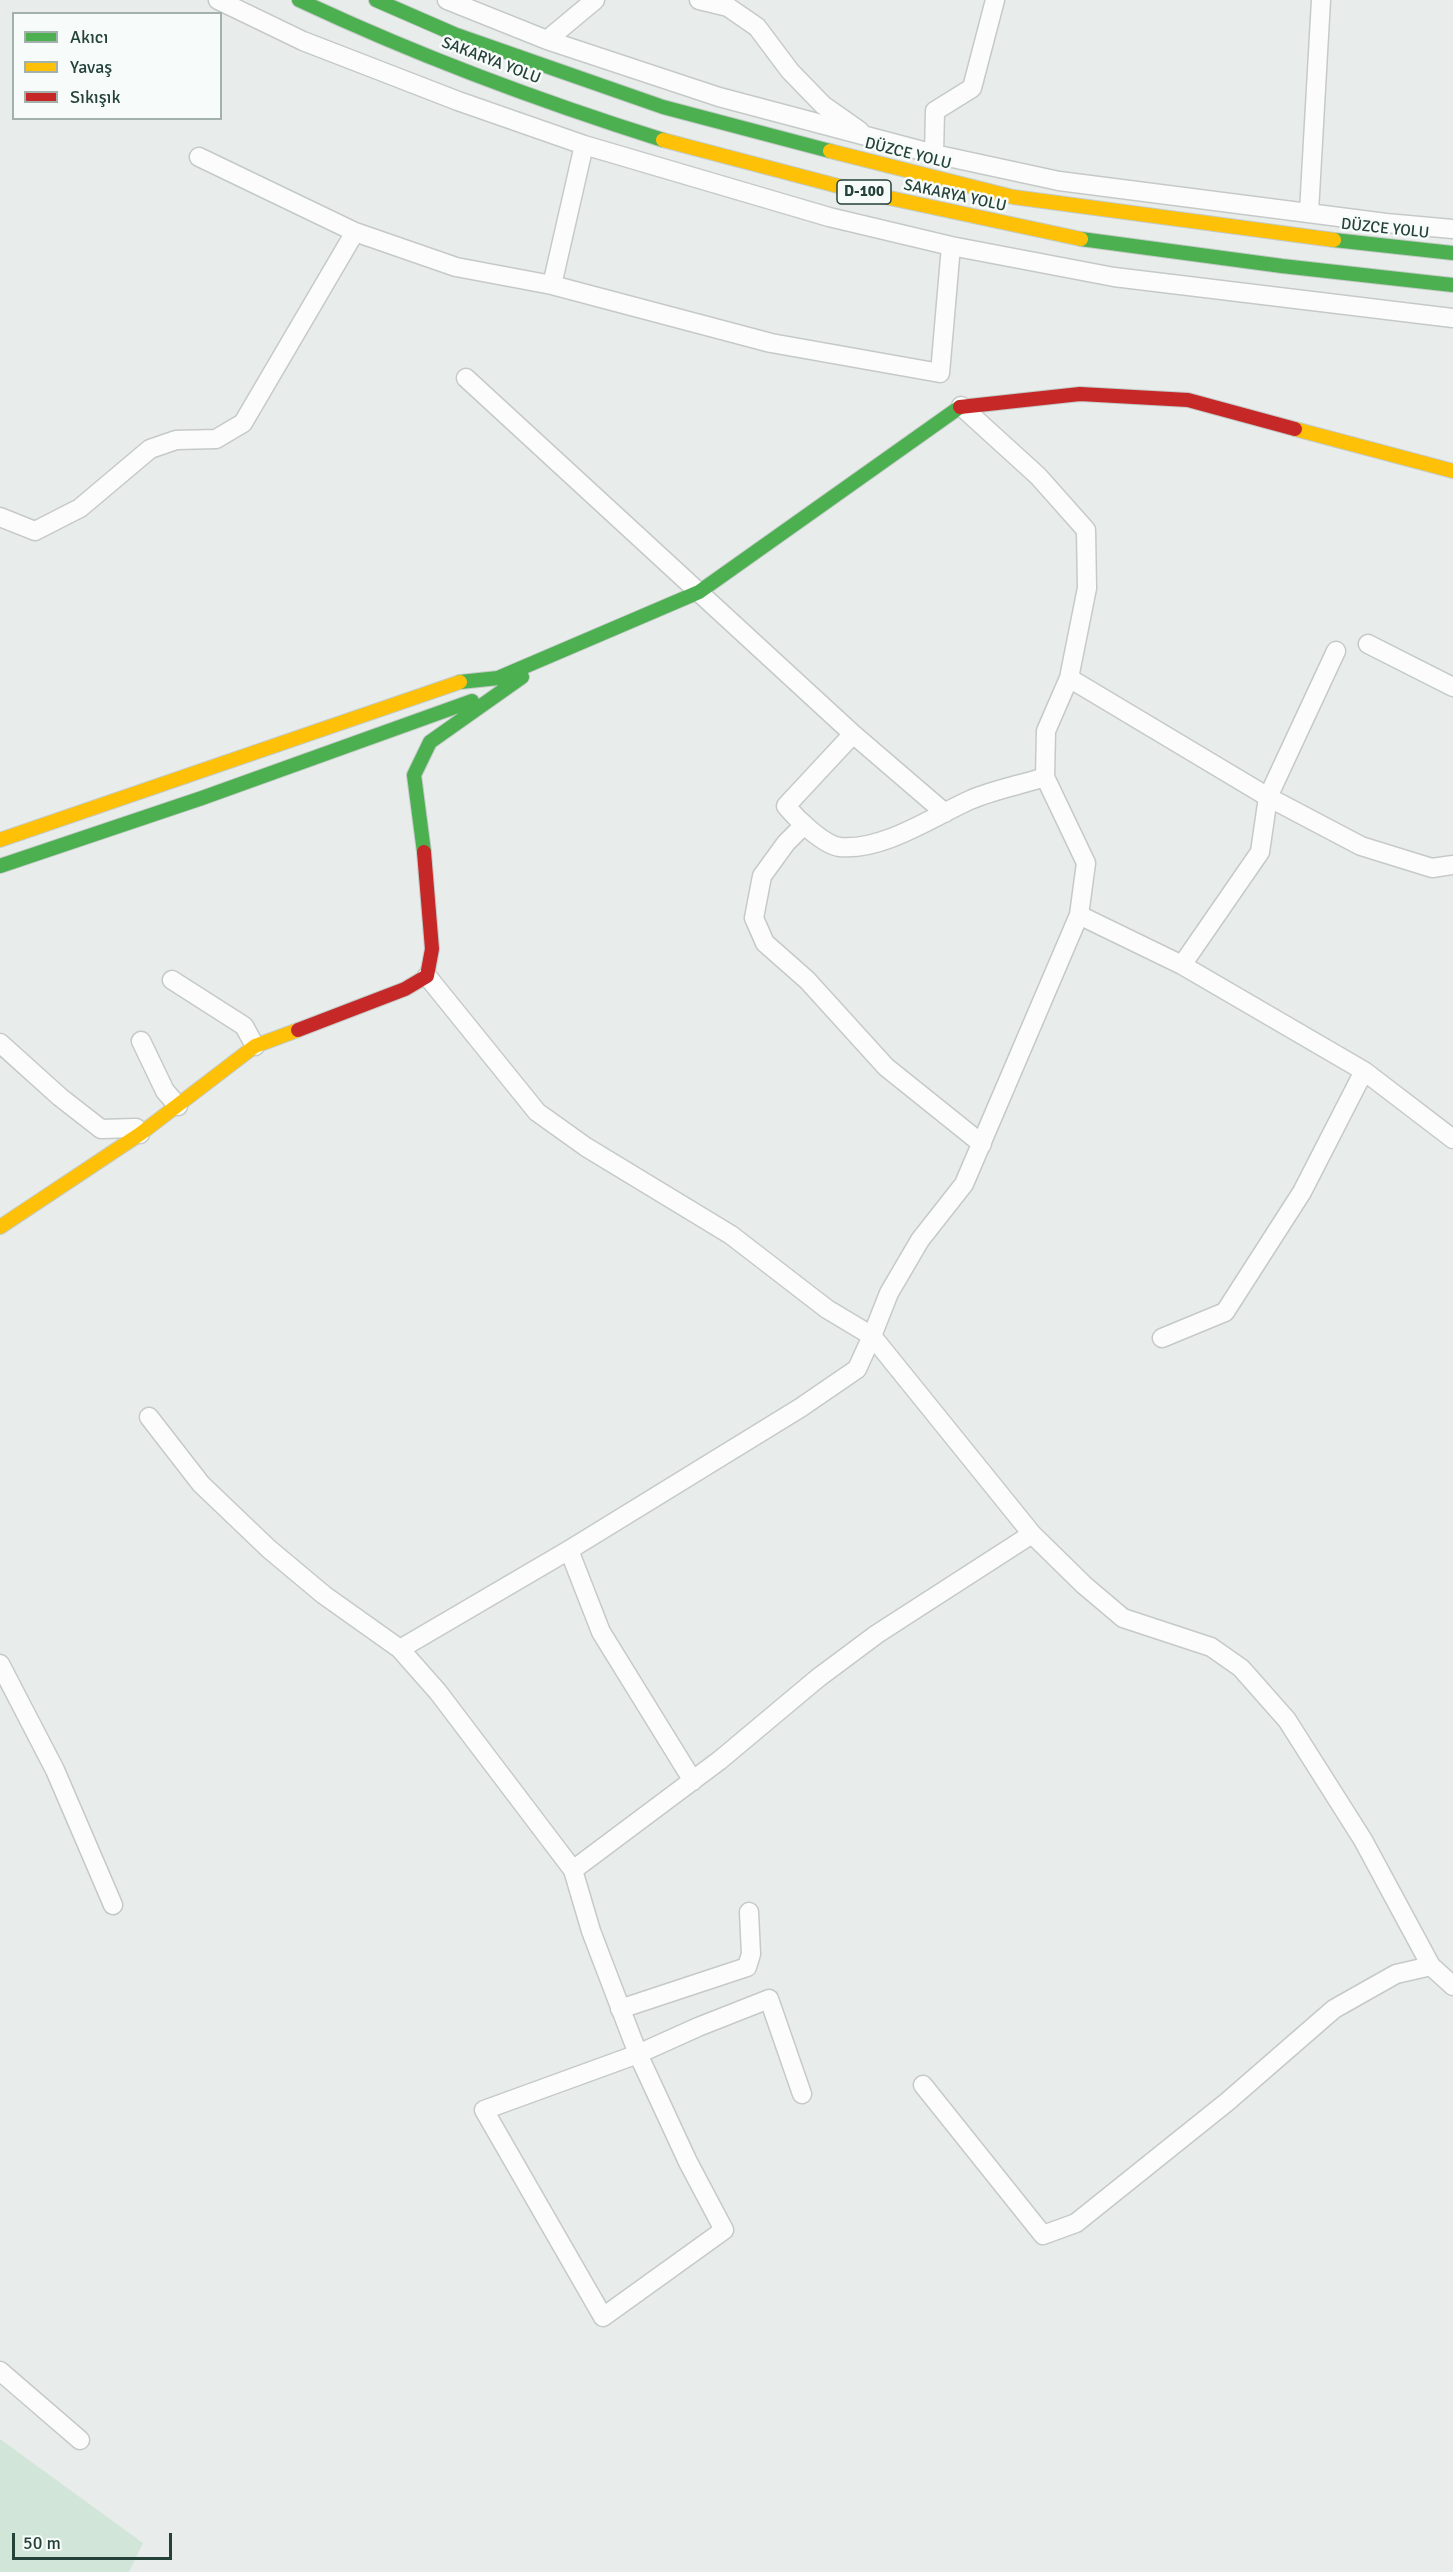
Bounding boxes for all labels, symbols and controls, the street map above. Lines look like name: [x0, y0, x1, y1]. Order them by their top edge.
legend: [12, 12, 222, 120]
text: Akıcı: [70, 26, 108, 48]
street label: SAKARYA YOLU: [439, 33, 543, 89]
text: Yavaş: [70, 56, 112, 78]
text: Sıkışık: [70, 86, 120, 108]
street label: DÜZCE YOLU: [863, 134, 953, 174]
street label: SAKARYA YOLU: [902, 176, 1008, 216]
road number: D-100: [837, 180, 891, 204]
street label: DÜZCE YOLU: [1340, 215, 1430, 243]
scale bar: [15, 2521, 176, 2559]
text: 50 m: [23, 2532, 61, 2554]

